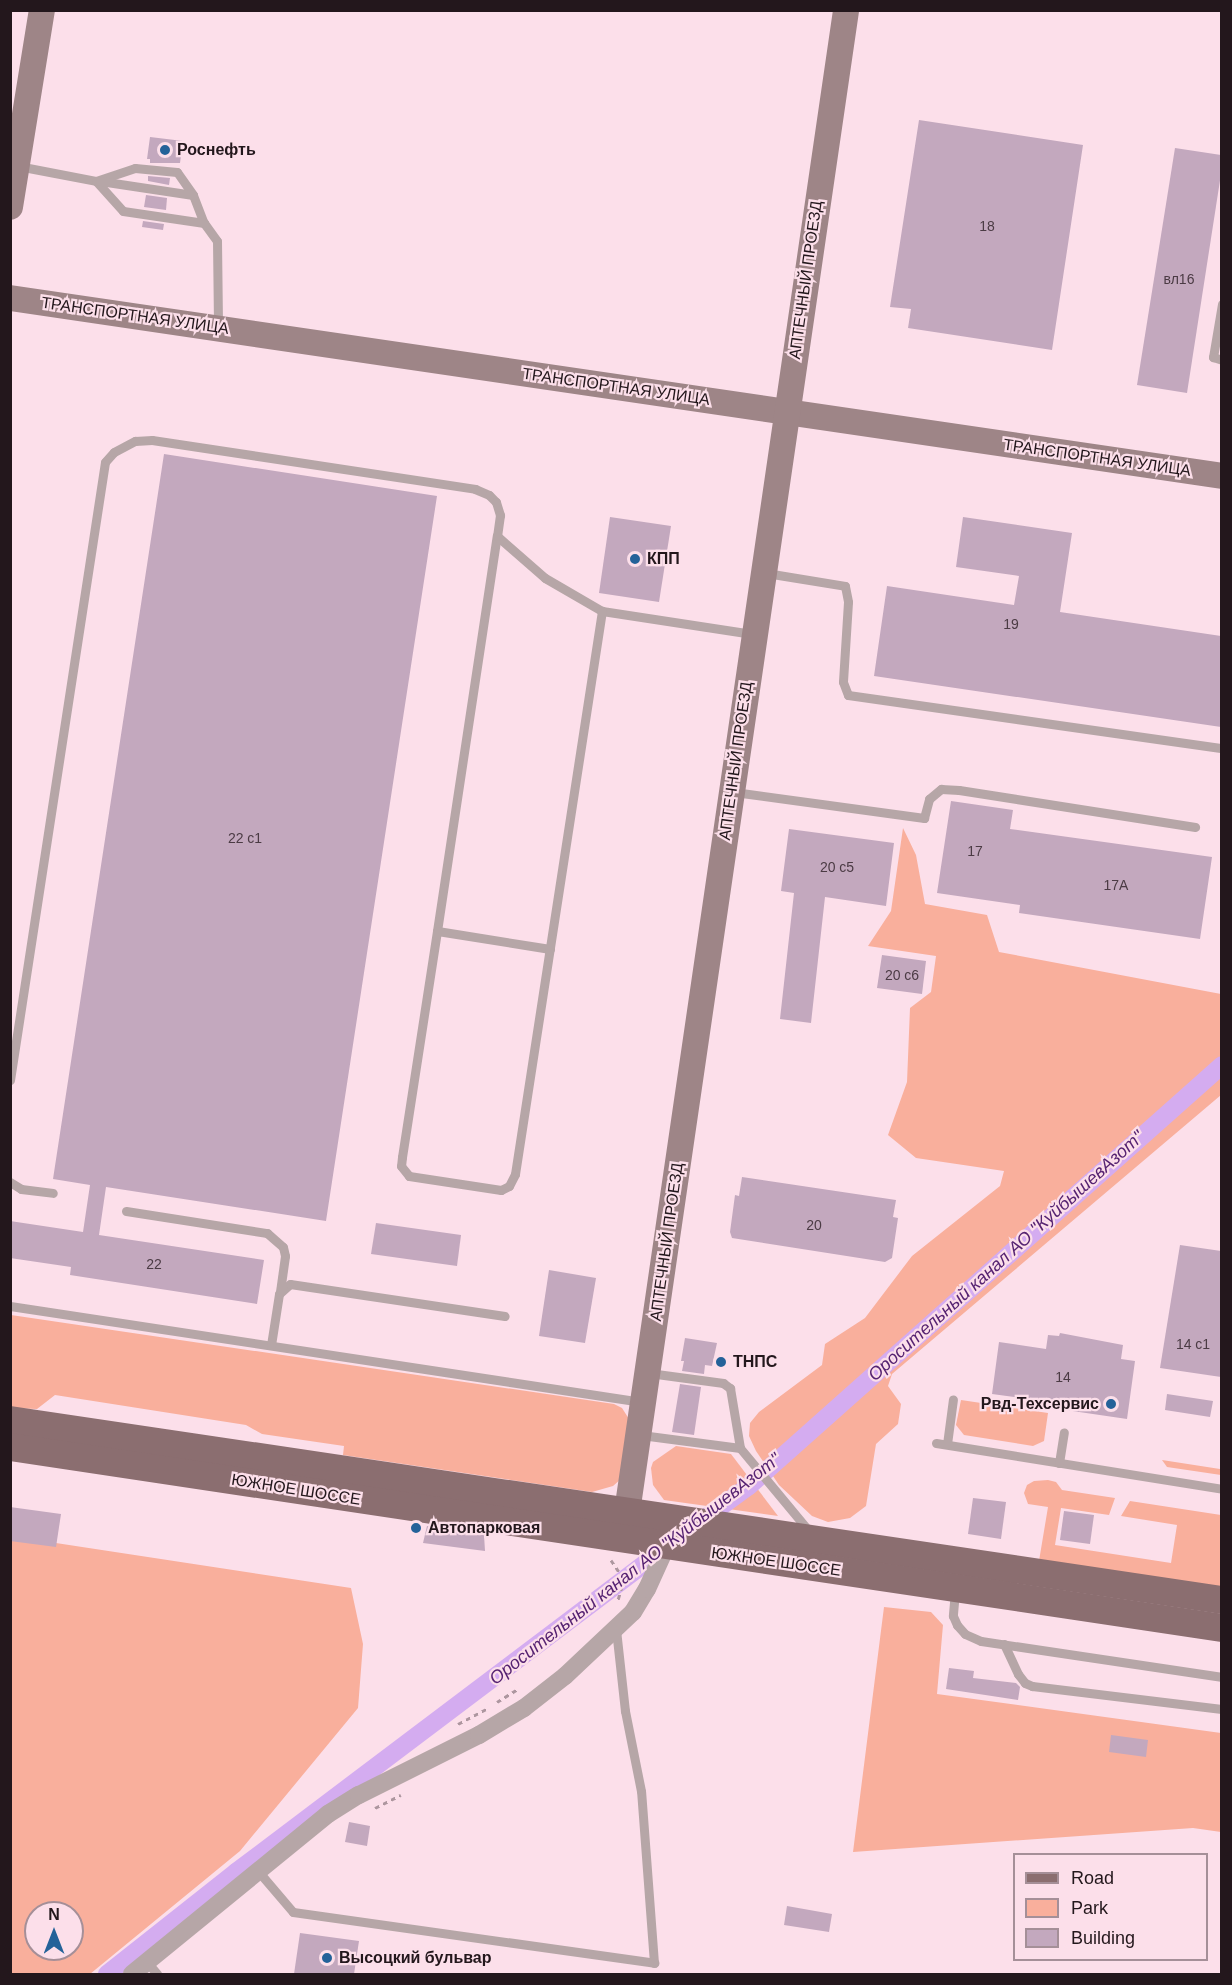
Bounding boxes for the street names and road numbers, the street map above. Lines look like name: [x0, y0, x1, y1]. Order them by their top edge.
street label: АПТЕЧНЫЙ ПРОЕЗД: [785, 200, 827, 360]
street label: ТРАНСПОРТНАЯ УЛИЦА: [40, 293, 230, 339]
street label: ТРАНСПОРТНАЯ УЛИЦА: [521, 364, 711, 410]
street label: ТРАНСПОРТНАЯ УЛИЦА: [1002, 435, 1192, 481]
street label: АПТЕЧНЫЙ ПРОЕЗД: [715, 681, 757, 841]
street label: АПТЕЧНЫЙ ПРОЕЗД: [646, 1162, 688, 1322]
street label: ЮЖНОЕ ШОССЕ: [230, 1470, 362, 1510]
street label: ЮЖНОЕ ШОССЕ: [710, 1543, 842, 1581]

